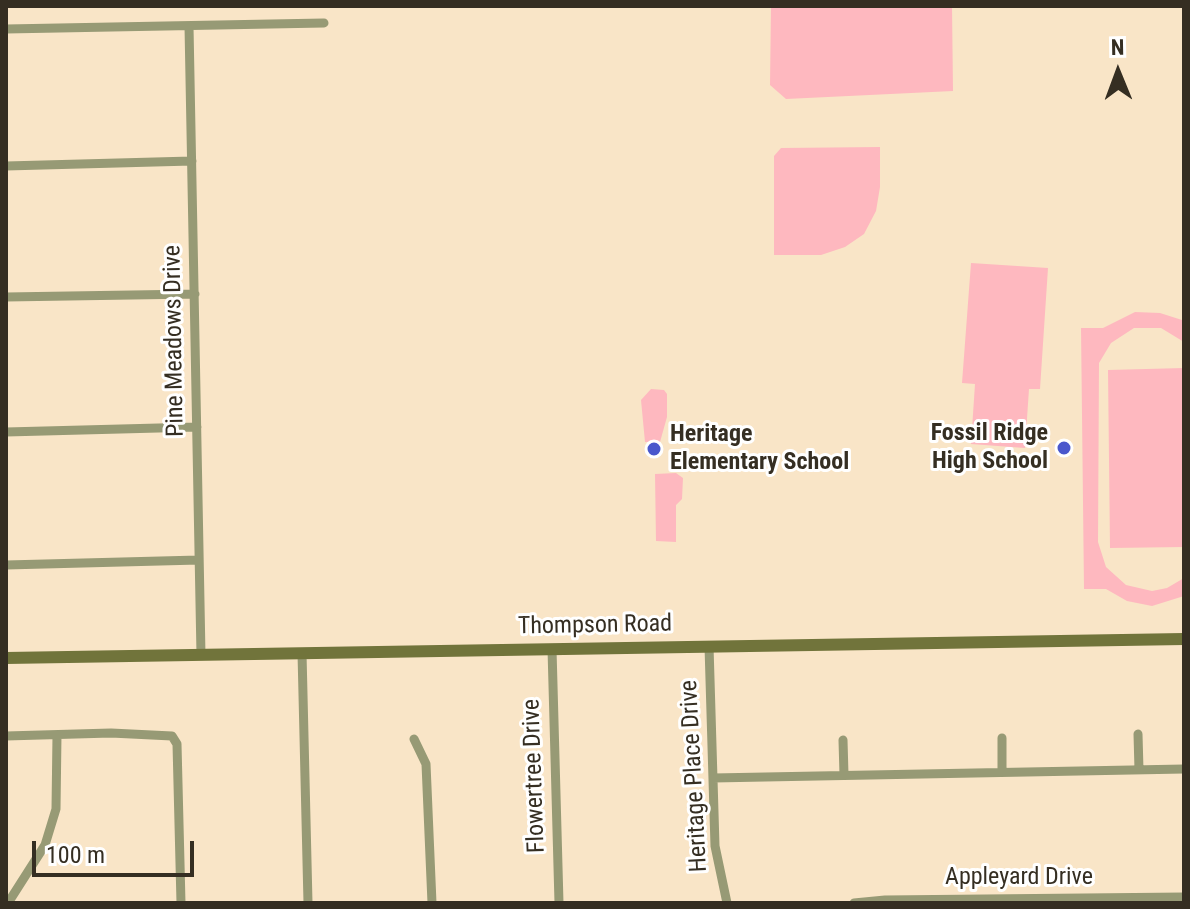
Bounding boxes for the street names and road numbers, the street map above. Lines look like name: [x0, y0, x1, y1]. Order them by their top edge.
street label: Pine Meadows Drive: [159, 245, 191, 437]
street label: Thompson Road: [518, 610, 672, 642]
street label: Heritage Place Drive: [676, 679, 714, 873]
street label: Flowertree Drive: [518, 699, 552, 853]
street label: Appleyard Drive: [945, 864, 1093, 892]

